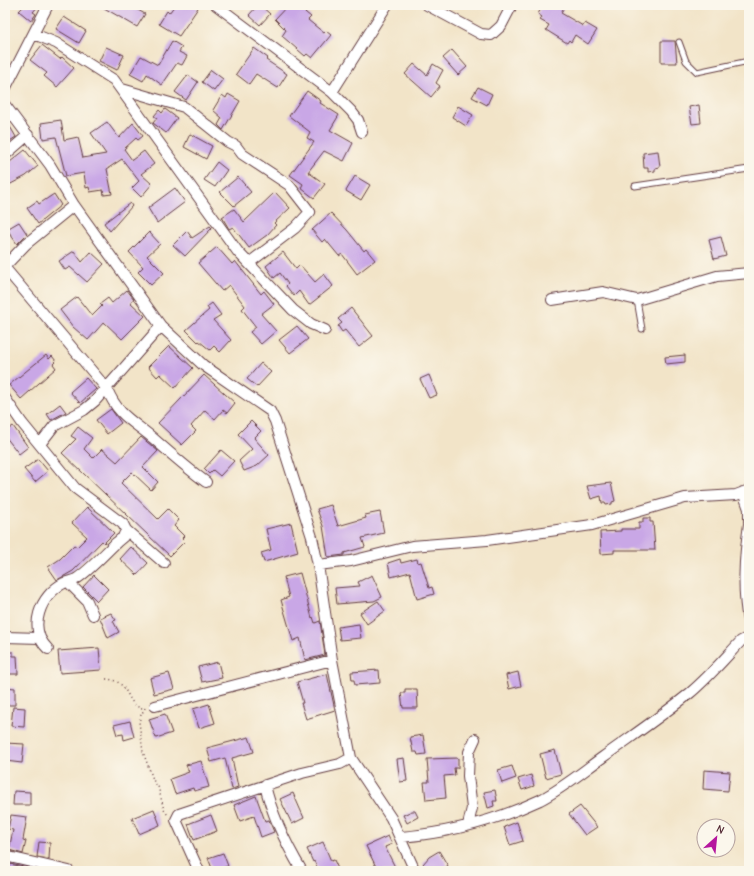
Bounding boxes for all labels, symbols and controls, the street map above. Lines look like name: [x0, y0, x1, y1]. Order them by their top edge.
north arrow: [696, 818, 736, 858]
text: N: [714, 822, 726, 837]

